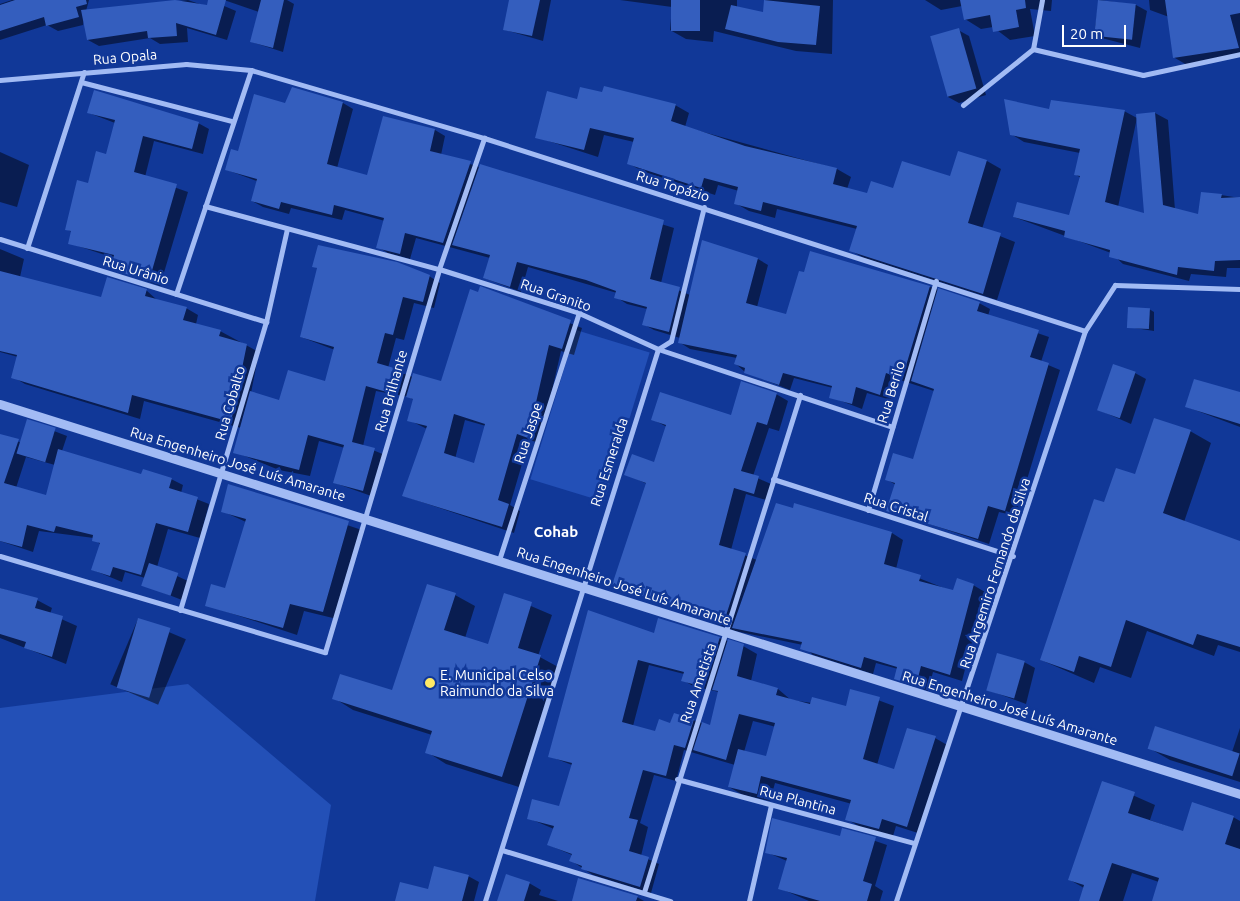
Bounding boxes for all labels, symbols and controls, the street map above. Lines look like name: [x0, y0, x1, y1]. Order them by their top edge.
scale bar: [1065, 15, 1129, 47]
text: 20 m: [1070, 25, 1103, 42]
street label: Rua Opala: [92, 46, 158, 68]
street label: Rua Topázio: [634, 167, 712, 205]
street label: Rua Urânio: [101, 252, 171, 288]
street label: Rua Granito: [518, 275, 594, 315]
street label: Rua Brilhante: [371, 348, 411, 434]
street label: Rua Berilo: [874, 359, 908, 425]
street label: Rua Cobalto: [211, 364, 249, 442]
street label: Rua Jaspe: [510, 400, 546, 466]
street label: Rua Esmeralda: [587, 415, 631, 509]
street label: Rua Engenheiro José Luís Amarante: [128, 423, 348, 505]
street label: Rua Argemiro Fernando da Silva: [956, 475, 1034, 671]
street label: Rua Cristal: [862, 489, 930, 525]
district label: Cohab: [534, 523, 578, 541]
street label: Rua Engenheiro José Luís Amarante: [515, 543, 733, 629]
street label: Rua Ametista: [676, 641, 720, 725]
place label: E. Municipal Celso Raimundo da Silva: [440, 667, 554, 700]
street label: Rua Engenheiro José Luís Amarante: [900, 667, 1120, 749]
marker: E. Municipal Celso Raimundo da Silva: [424, 677, 436, 689]
street label: Rua Plantina: [758, 782, 838, 818]

